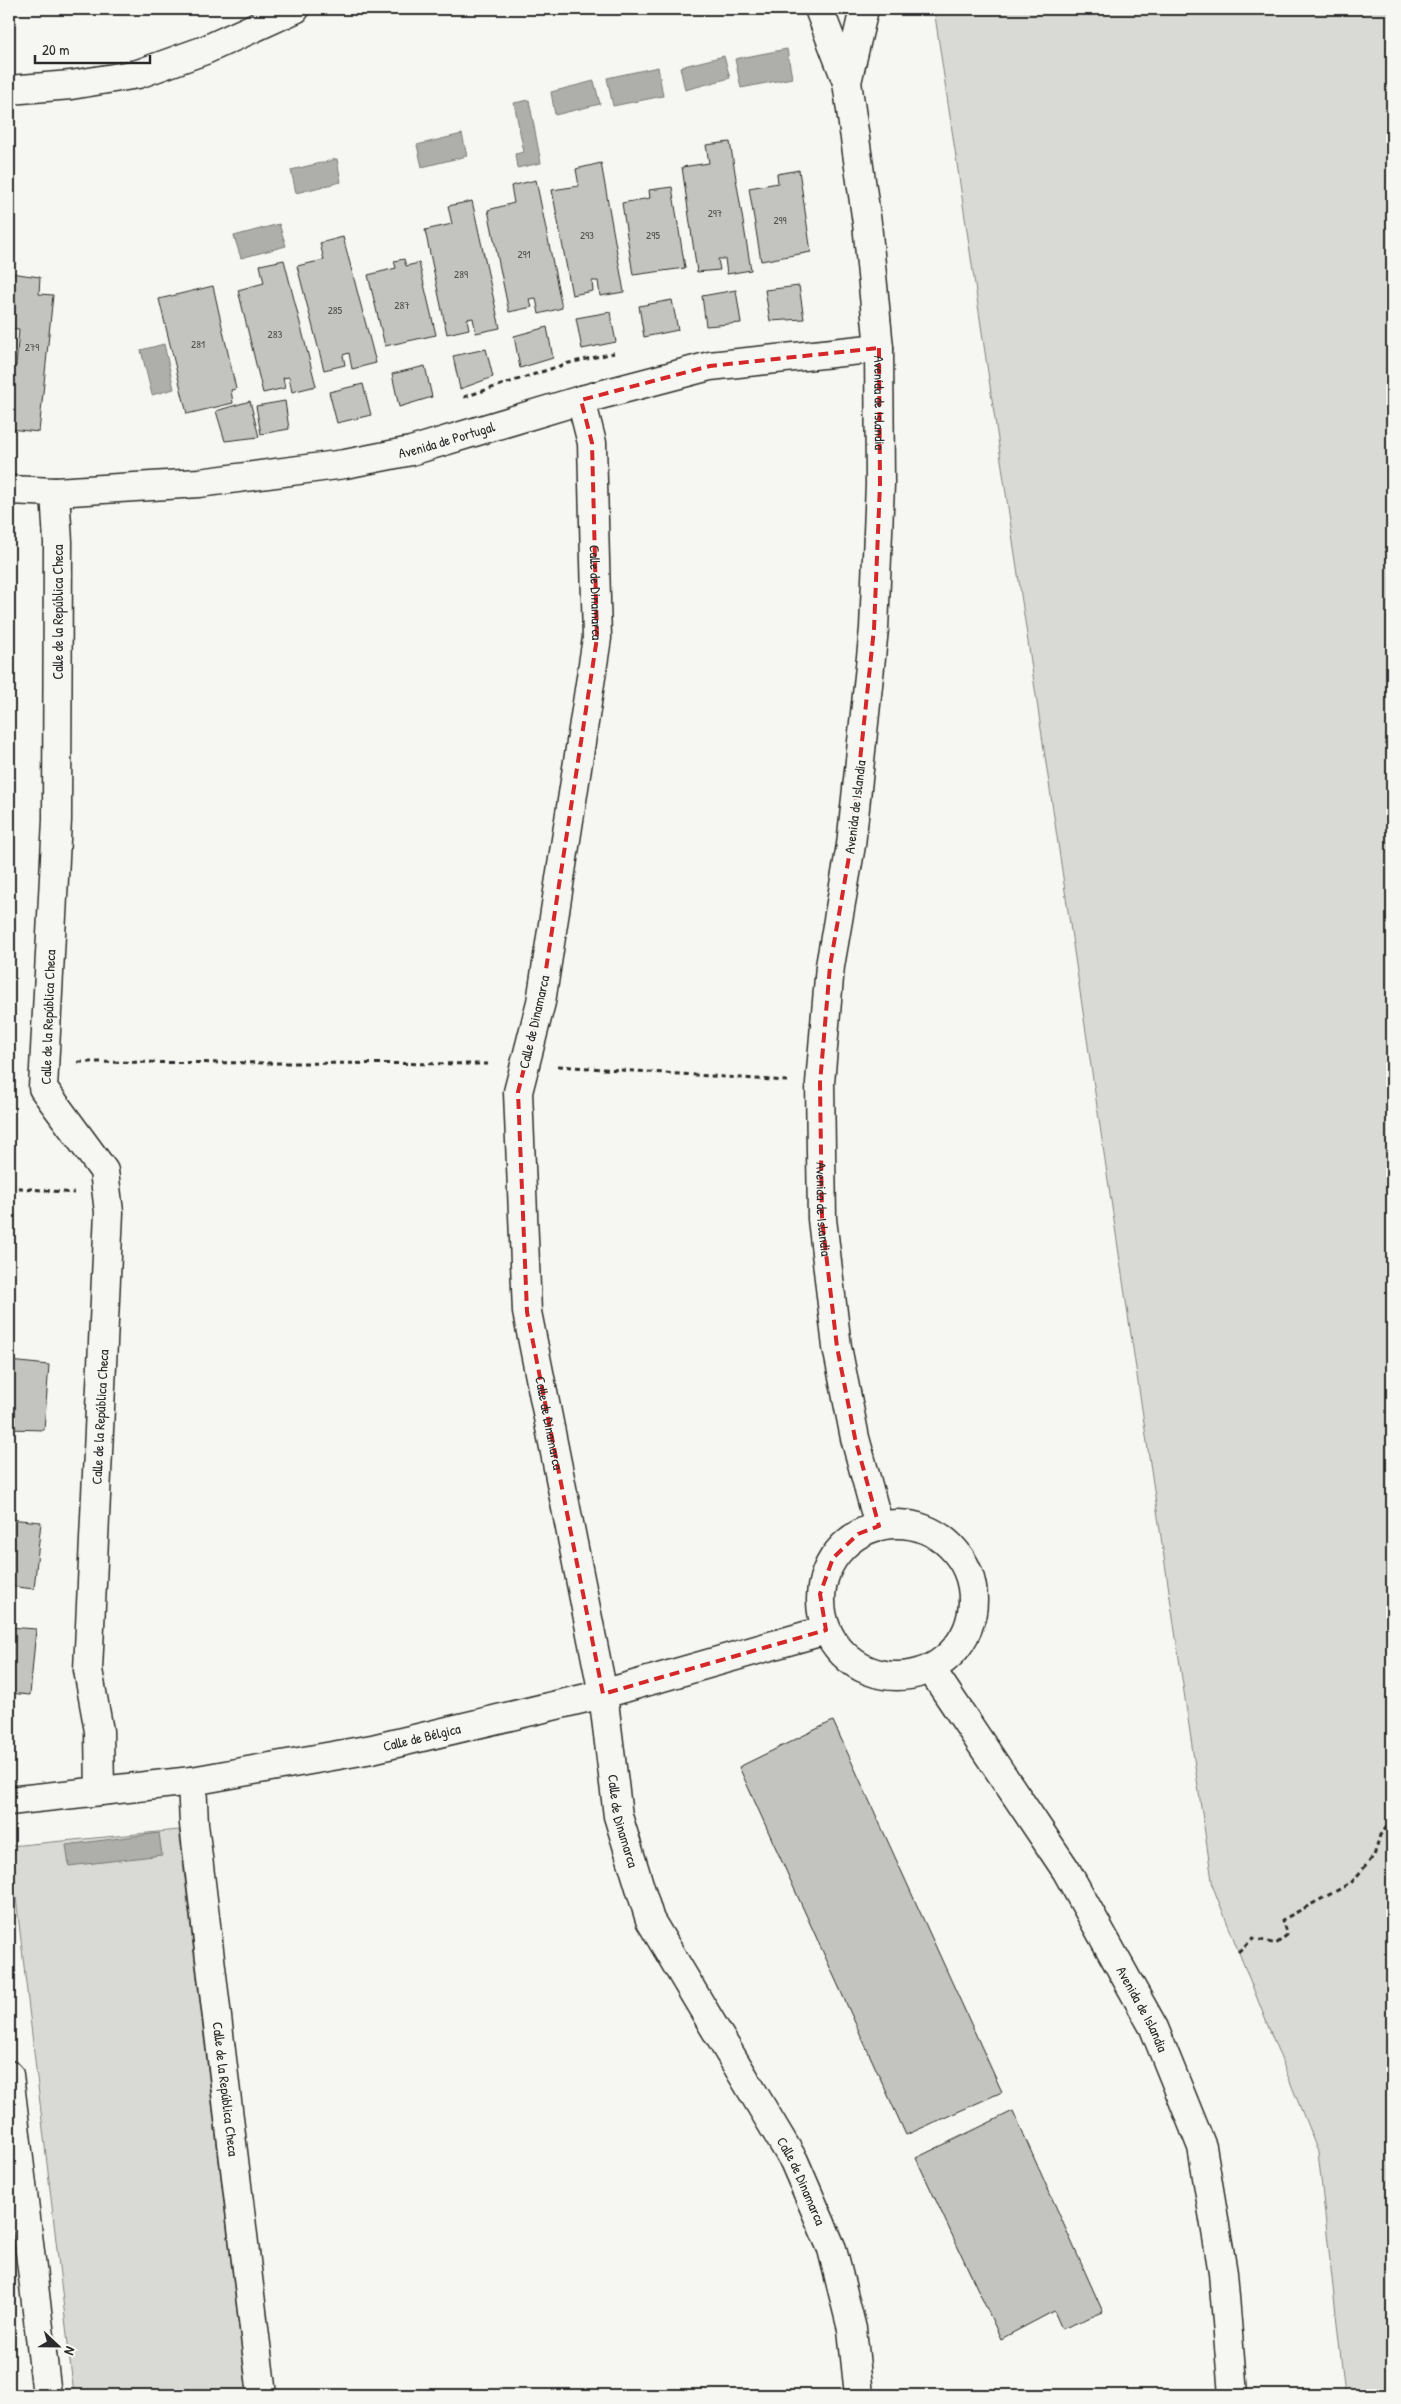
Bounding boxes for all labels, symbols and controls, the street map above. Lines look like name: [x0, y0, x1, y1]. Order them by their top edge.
scale bar: [35, 32, 150, 64]
text: 20 m: [42, 39, 69, 60]
house number: 297: [708, 206, 722, 220]
house number: 299: [773, 213, 787, 227]
house number: 293: [580, 228, 594, 242]
house number: 295: [646, 228, 660, 242]
house number: 291: [517, 247, 531, 261]
house number: 289: [454, 267, 468, 281]
house number: 287: [394, 298, 410, 312]
house number: 285: [328, 303, 343, 317]
house number: 283: [268, 327, 282, 341]
house number: 281: [191, 337, 205, 351]
house number: 279: [25, 340, 39, 354]
street label: Avenida de Islandia: [870, 356, 890, 451]
street label: Avenida de Portugal: [397, 416, 497, 462]
street label: Calle de la República Checa: [48, 544, 68, 680]
street label: Calle de Dinamarca: [586, 545, 607, 641]
street label: Avenida de Islandia: [839, 759, 870, 855]
street label: Calle de la República Checa: [36, 949, 60, 1085]
street label: Calle de Dinamarca: [514, 973, 554, 1070]
street label: Avenida de Islandia: [812, 1162, 836, 1258]
street label: Calle de la República Checa: [86, 1349, 114, 1485]
street label: Calle de Dinamarca: [531, 1374, 568, 1472]
street label: Calle de Bélgica: [381, 1718, 463, 1755]
street label: Calle de Dinamarca: [604, 1773, 643, 1870]
street label: Avenida de Islandia: [1112, 1963, 1173, 2055]
street label: Calle de la República Checa: [209, 2021, 244, 2158]
street label: Calle de Dinamarca: [773, 2133, 831, 2228]
north arrow: [32, 2322, 82, 2372]
text: N: [60, 2344, 81, 2359]

